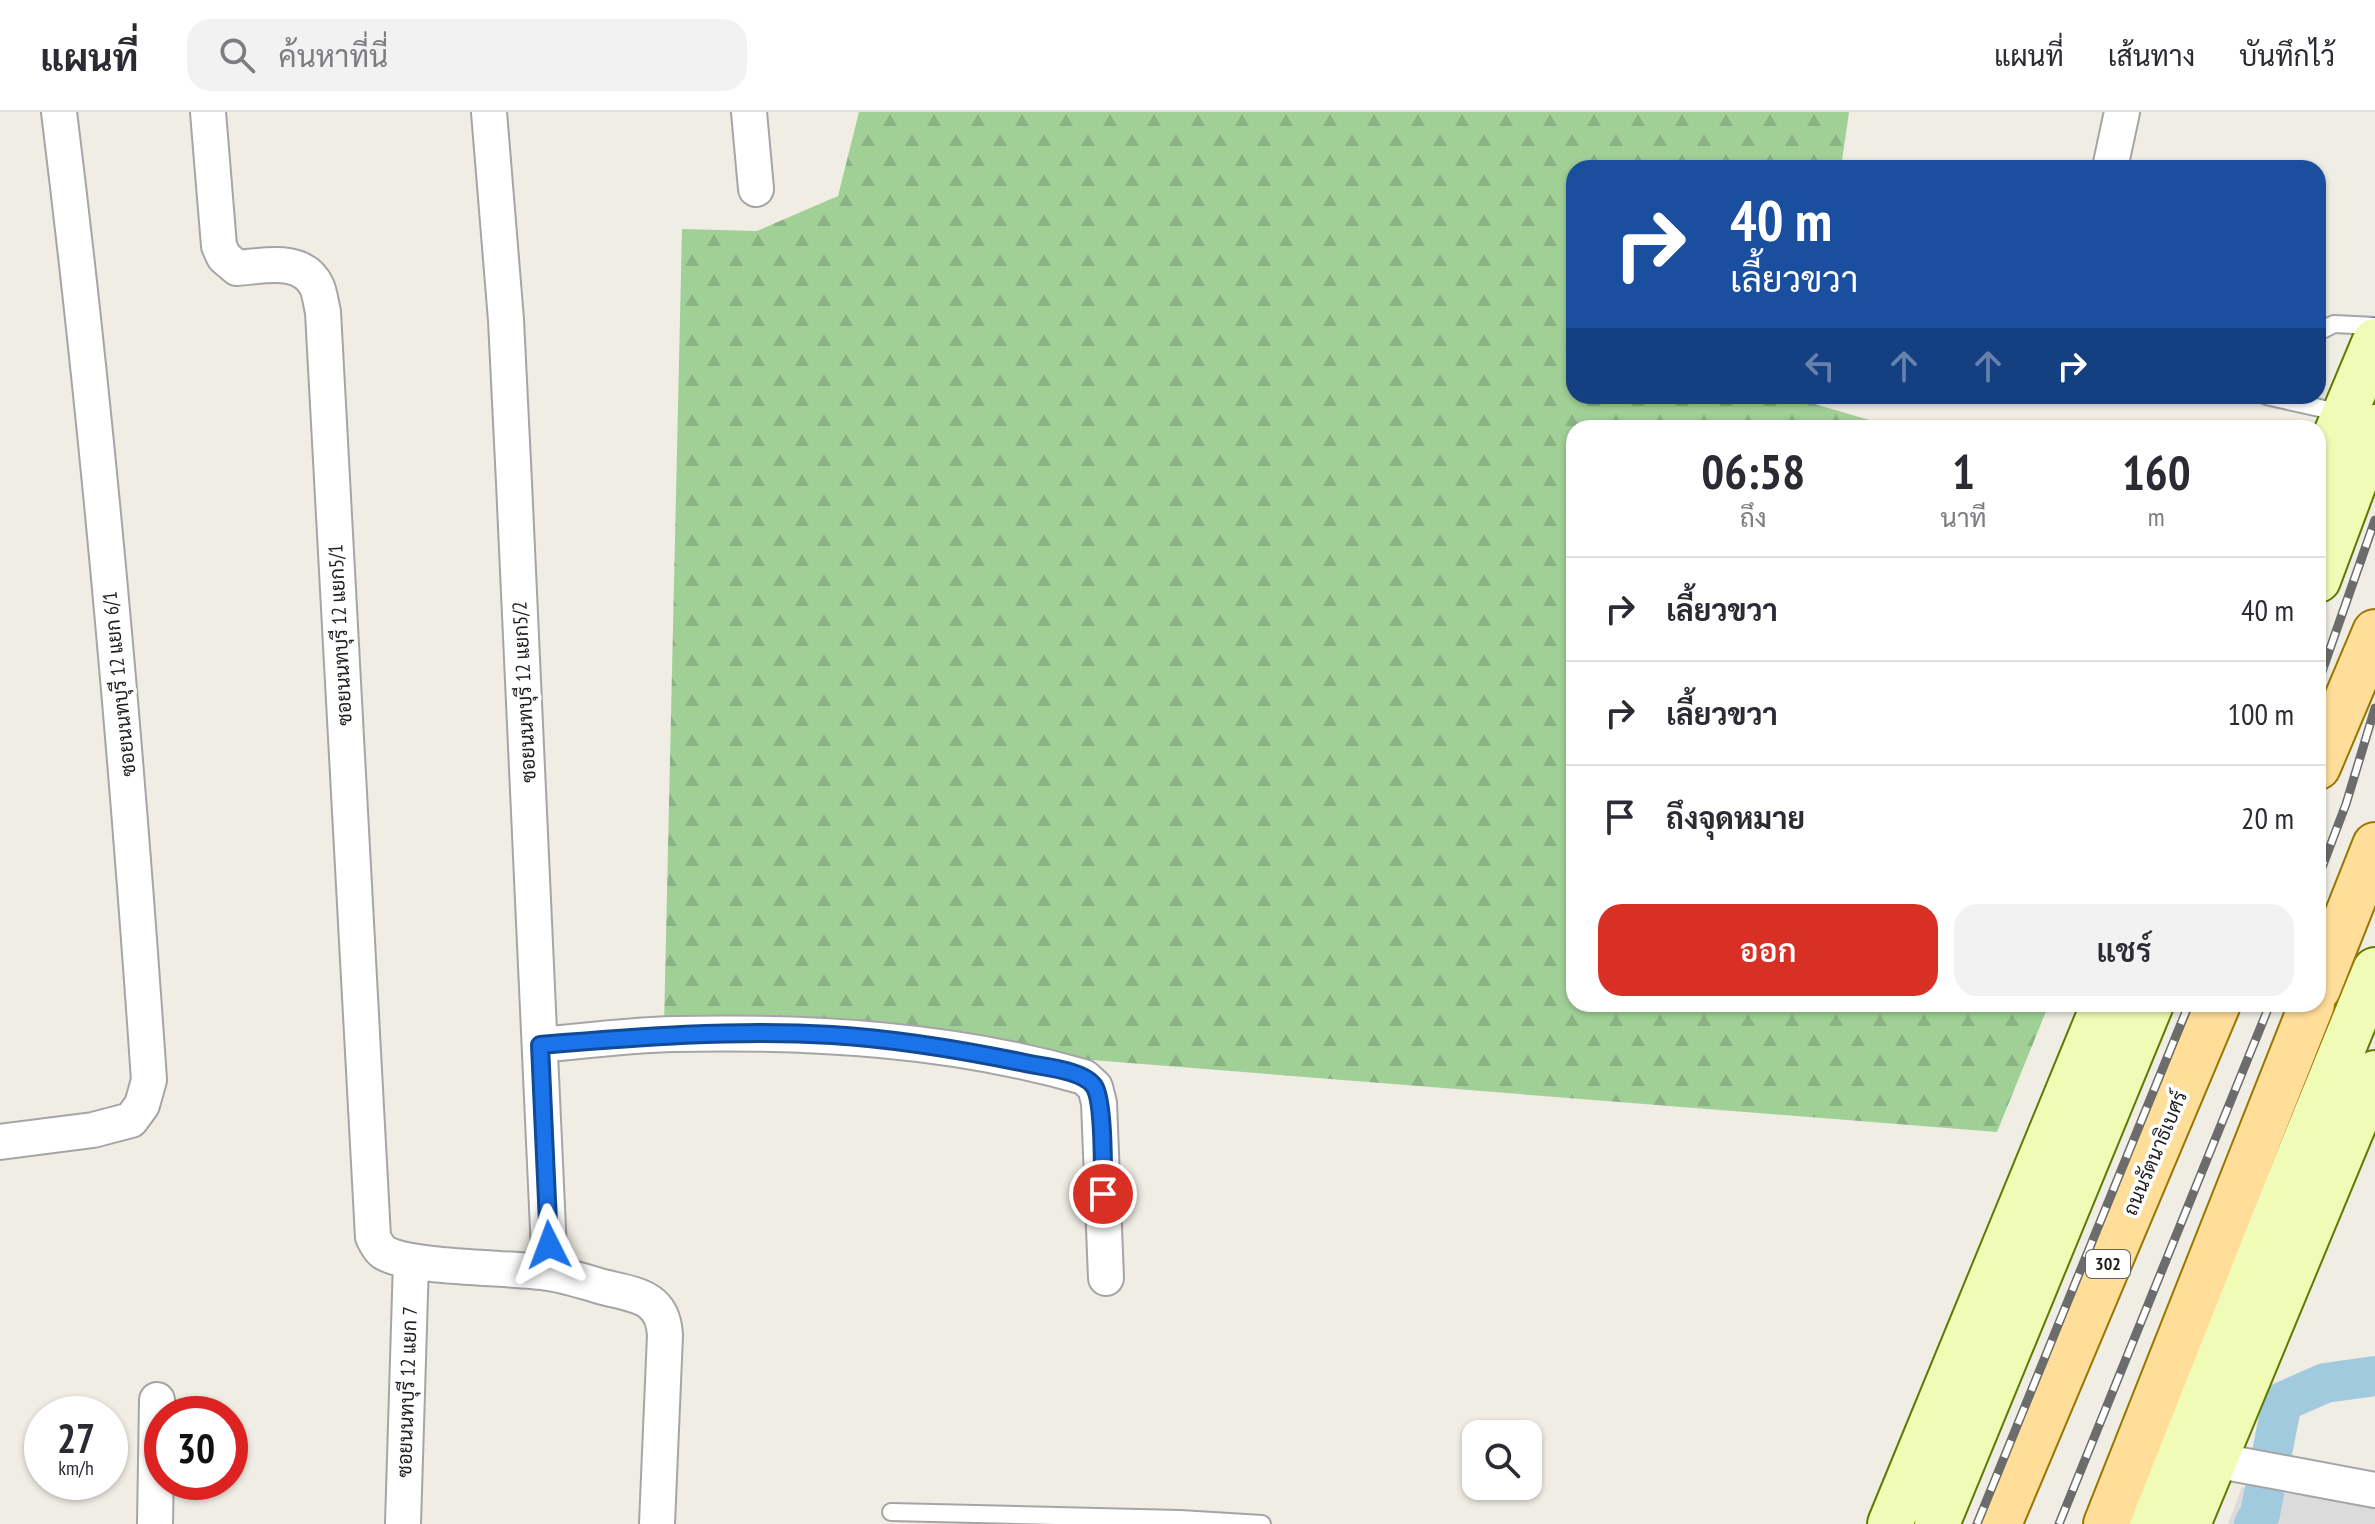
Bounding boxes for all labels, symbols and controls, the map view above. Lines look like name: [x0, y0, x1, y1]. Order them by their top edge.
search box: [187, 19, 747, 91]
text: แผนที่: [40, 32, 139, 81]
icon: search: [215, 33, 259, 77]
text: ค้นหาที่นี่: [279, 36, 388, 75]
text: แผนที่: [1994, 37, 2064, 74]
text: เส้นทาง: [2108, 37, 2195, 74]
text: บันทึกไว้: [2239, 37, 2335, 74]
text: 40 m: [1730, 184, 1832, 256]
icon: right: [1598, 192, 1702, 296]
text: เลี้ยวขวา: [1730, 255, 1858, 302]
icon: left: [1798, 344, 1842, 388]
icon: ahead: [1882, 344, 1926, 388]
icon: ahead: [1966, 344, 2010, 388]
icon: right: [2050, 344, 2094, 388]
text: 06:58: [1701, 440, 1805, 502]
text: 1: [1952, 440, 1975, 502]
text: 160: [2122, 441, 2191, 503]
text: m: [2148, 500, 2165, 533]
text: ถึง: [1740, 501, 1767, 534]
text: นาที: [1940, 501, 1987, 534]
street label: ซอยนนทบุรี 12 แยก5/1: [322, 544, 359, 726]
icon: right: [1598, 587, 1642, 631]
street label: ซอยนนทบุรี 12 แยก 6/1: [96, 590, 143, 778]
text: เลี้ยวขวา: [1666, 590, 1778, 629]
text: 40 m: [2241, 590, 2294, 629]
street label: ซอยนนทบุรี 12 แยก5/2: [506, 601, 543, 783]
icon: right: [1598, 691, 1642, 735]
text: เลี้ยวขวา: [1666, 694, 1778, 733]
text: 100 m: [2228, 694, 2294, 733]
icon: arrive: [1598, 795, 1642, 839]
text: ถึงจุดหมาย: [1666, 798, 1805, 837]
text: 20 m: [2241, 798, 2294, 837]
button: ออก: [1598, 904, 1938, 996]
button: แชร์: [1954, 904, 2294, 996]
street label: ถนนรัตนาธิเบศร์: [2116, 1086, 2193, 1219]
pin: [1069, 1160, 1137, 1228]
icon: arrive: [1081, 1172, 1125, 1216]
position arrow: [507, 1203, 591, 1287]
road number: 302: [2086, 1250, 2130, 1278]
street label: ซอยนนทบุรี 12 แยก 7: [391, 1306, 424, 1478]
speed limit sign: 30: [144, 1396, 248, 1500]
text: 27: [57, 1412, 95, 1464]
map controls: [1462, 1420, 1542, 1500]
button: search: [1462, 1420, 1542, 1500]
text: km/h: [58, 1455, 94, 1481]

